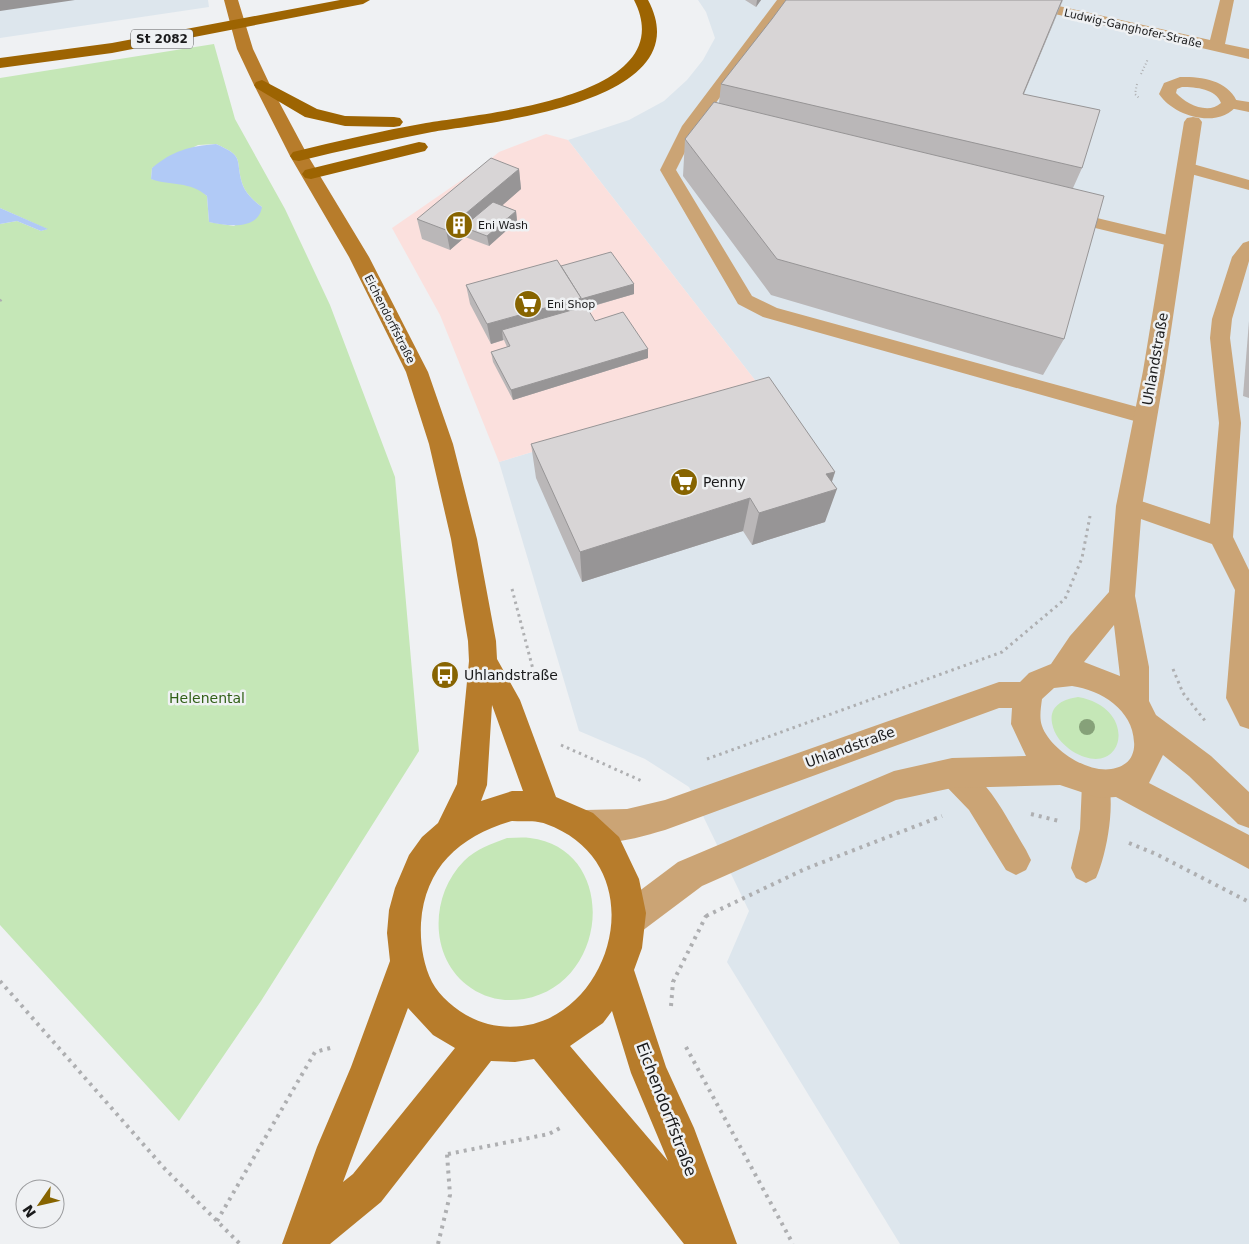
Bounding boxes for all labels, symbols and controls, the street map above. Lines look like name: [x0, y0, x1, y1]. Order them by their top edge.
street label: Ludwig-Ganghofer-Straße: [1063, 6, 1203, 51]
road number: St 2082: [131, 30, 193, 48]
building icon: Eni Wash: [444, 210, 474, 240]
place label: Eni Wash: [478, 219, 528, 232]
street label: Eichendorffstraße: [362, 273, 418, 366]
supermarket icon: Eni Shop: [513, 289, 543, 319]
place label: Eni Shop: [547, 298, 595, 311]
street label: Uhlandstraße: [1139, 311, 1171, 407]
supermarket icon: Penny: [669, 467, 699, 497]
place label: Penny: [703, 474, 746, 490]
bus stop icon: Uhlandstraße: [430, 660, 460, 690]
place label: Uhlandstraße: [464, 667, 558, 683]
park label: Helenental: [169, 690, 245, 706]
street label: Uhlandstraße: [803, 723, 897, 771]
street label: Eichendorffstraße: [632, 1040, 701, 1179]
north arrow: [15, 1179, 65, 1229]
text: N: [19, 1202, 39, 1221]

